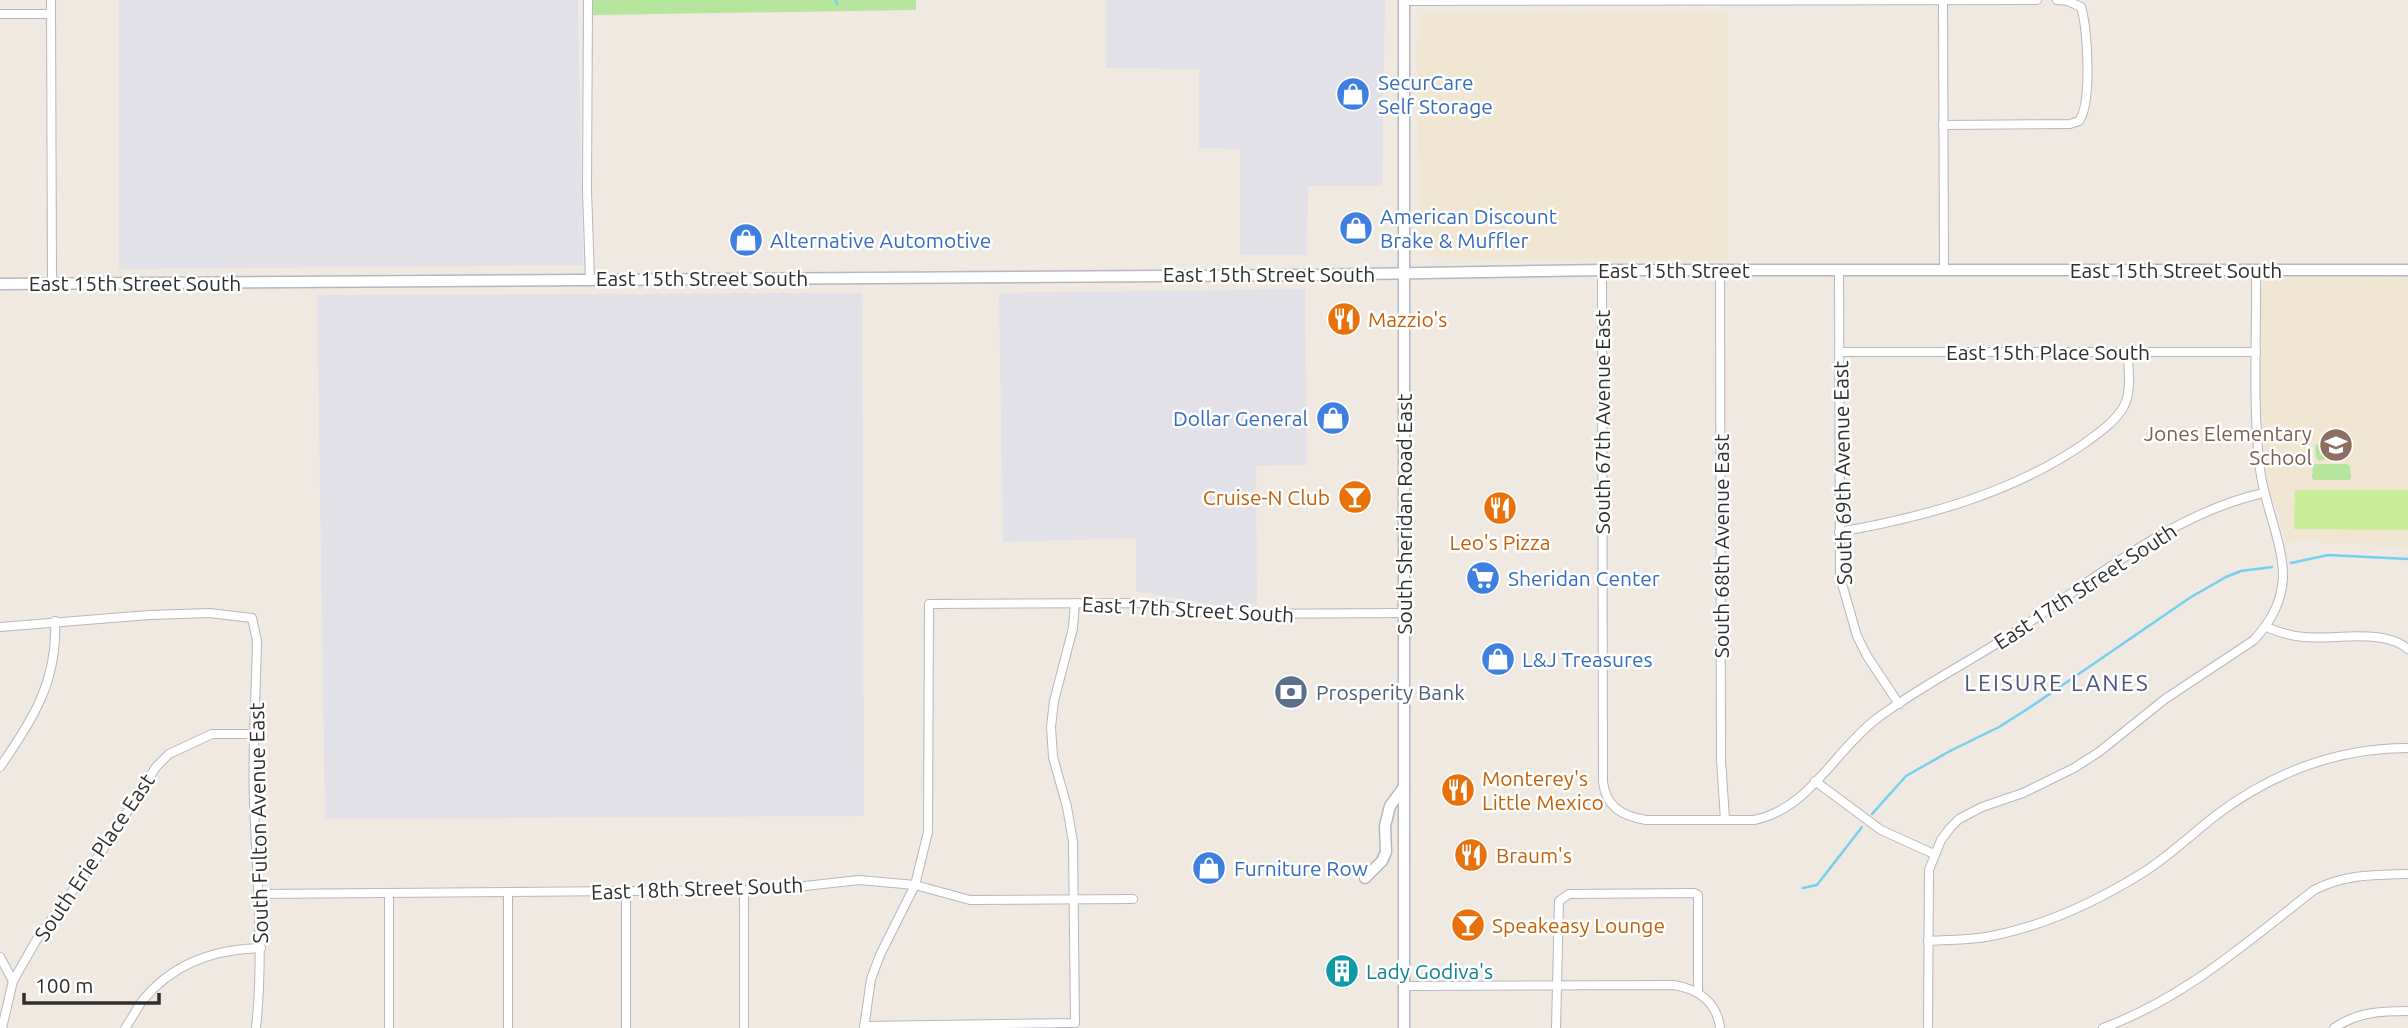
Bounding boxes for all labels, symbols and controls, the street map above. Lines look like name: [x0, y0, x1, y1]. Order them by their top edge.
place label: SecurCare Self Storage: [1378, 70, 1493, 118]
shop icon: SecurCare Self Storage: [1334, 75, 1372, 113]
place label: American Discount Brake & Muffler: [1380, 204, 1557, 252]
shop icon: American Discount Brake & Muffler: [1337, 209, 1375, 247]
shop icon: Alternative Automotive: [727, 221, 765, 259]
place label: Alternative Automotive: [770, 228, 991, 252]
street label: East 15th Street: [1598, 258, 1750, 282]
street label: East 15th Street South: [2070, 258, 2282, 282]
street label: East 15th Street South: [1163, 262, 1375, 286]
street label: East 15th Street South: [596, 266, 808, 290]
street label: East 15th Street South: [29, 271, 241, 295]
restaurant icon: Mazzio's: [1325, 300, 1363, 338]
place label: Mazzio's: [1368, 307, 1448, 331]
street label: South 67th Avenue East: [1590, 310, 1614, 534]
street label: East 15th Place South: [1946, 340, 2150, 364]
street label: South 69th Avenue East: [1828, 361, 1856, 585]
street label: South Sheridan Road East: [1392, 394, 1416, 635]
shop icon: Dollar General: [1314, 399, 1352, 437]
place label: Dollar General: [1173, 406, 1308, 430]
place label: Jones Elementary School: [2144, 421, 2312, 469]
school or university icon: Jones Elementary School: [2317, 426, 2355, 464]
street label: South 68th Avenue East: [1709, 434, 1733, 658]
bar icon: Cruise-N Club: [1336, 478, 1374, 516]
place label: Cruise-N Club: [1203, 485, 1330, 509]
restaurant icon: Leo's Pizza: [1481, 489, 1519, 527]
street label: East 17th Street South: [1989, 518, 2181, 654]
place label: Leo's Pizza: [1450, 530, 1550, 554]
supermarket icon: Sheridan Center: [1464, 559, 1502, 597]
place label: Sheridan Center: [1508, 566, 1660, 590]
street label: East 17th Street South: [1081, 591, 1295, 627]
shop icon: L&J Treasures: [1479, 640, 1517, 678]
place label: L&J Treasures: [1522, 647, 1653, 671]
district label: LEISURE LANES: [1964, 670, 2150, 695]
bank icon: Prosperity Bank: [1272, 673, 1310, 711]
place label: Prosperity Bank: [1316, 680, 1465, 704]
street label: South Fulton Avenue East: [244, 702, 272, 944]
place label: Monterey's Little Mexico: [1482, 766, 1604, 814]
street label: South Erie Place East: [29, 769, 159, 945]
restaurant icon: Monterey's Little Mexico: [1439, 771, 1477, 809]
restaurant icon: Braum's: [1452, 836, 1490, 874]
place label: Braum's: [1496, 843, 1572, 867]
shop icon: Furniture Row: [1190, 849, 1228, 887]
place label: Furniture Row: [1234, 856, 1368, 880]
street label: East 18th Street South: [590, 872, 804, 904]
bar icon: Speakeasy Lounge: [1449, 906, 1487, 944]
place label: Speakeasy Lounge: [1492, 913, 1665, 937]
building icon: Lady Godiva's: [1323, 952, 1361, 990]
place label: Lady Godiva's: [1366, 959, 1493, 983]
scale bar: [24, 962, 159, 1006]
text: 100 m: [35, 973, 93, 997]

